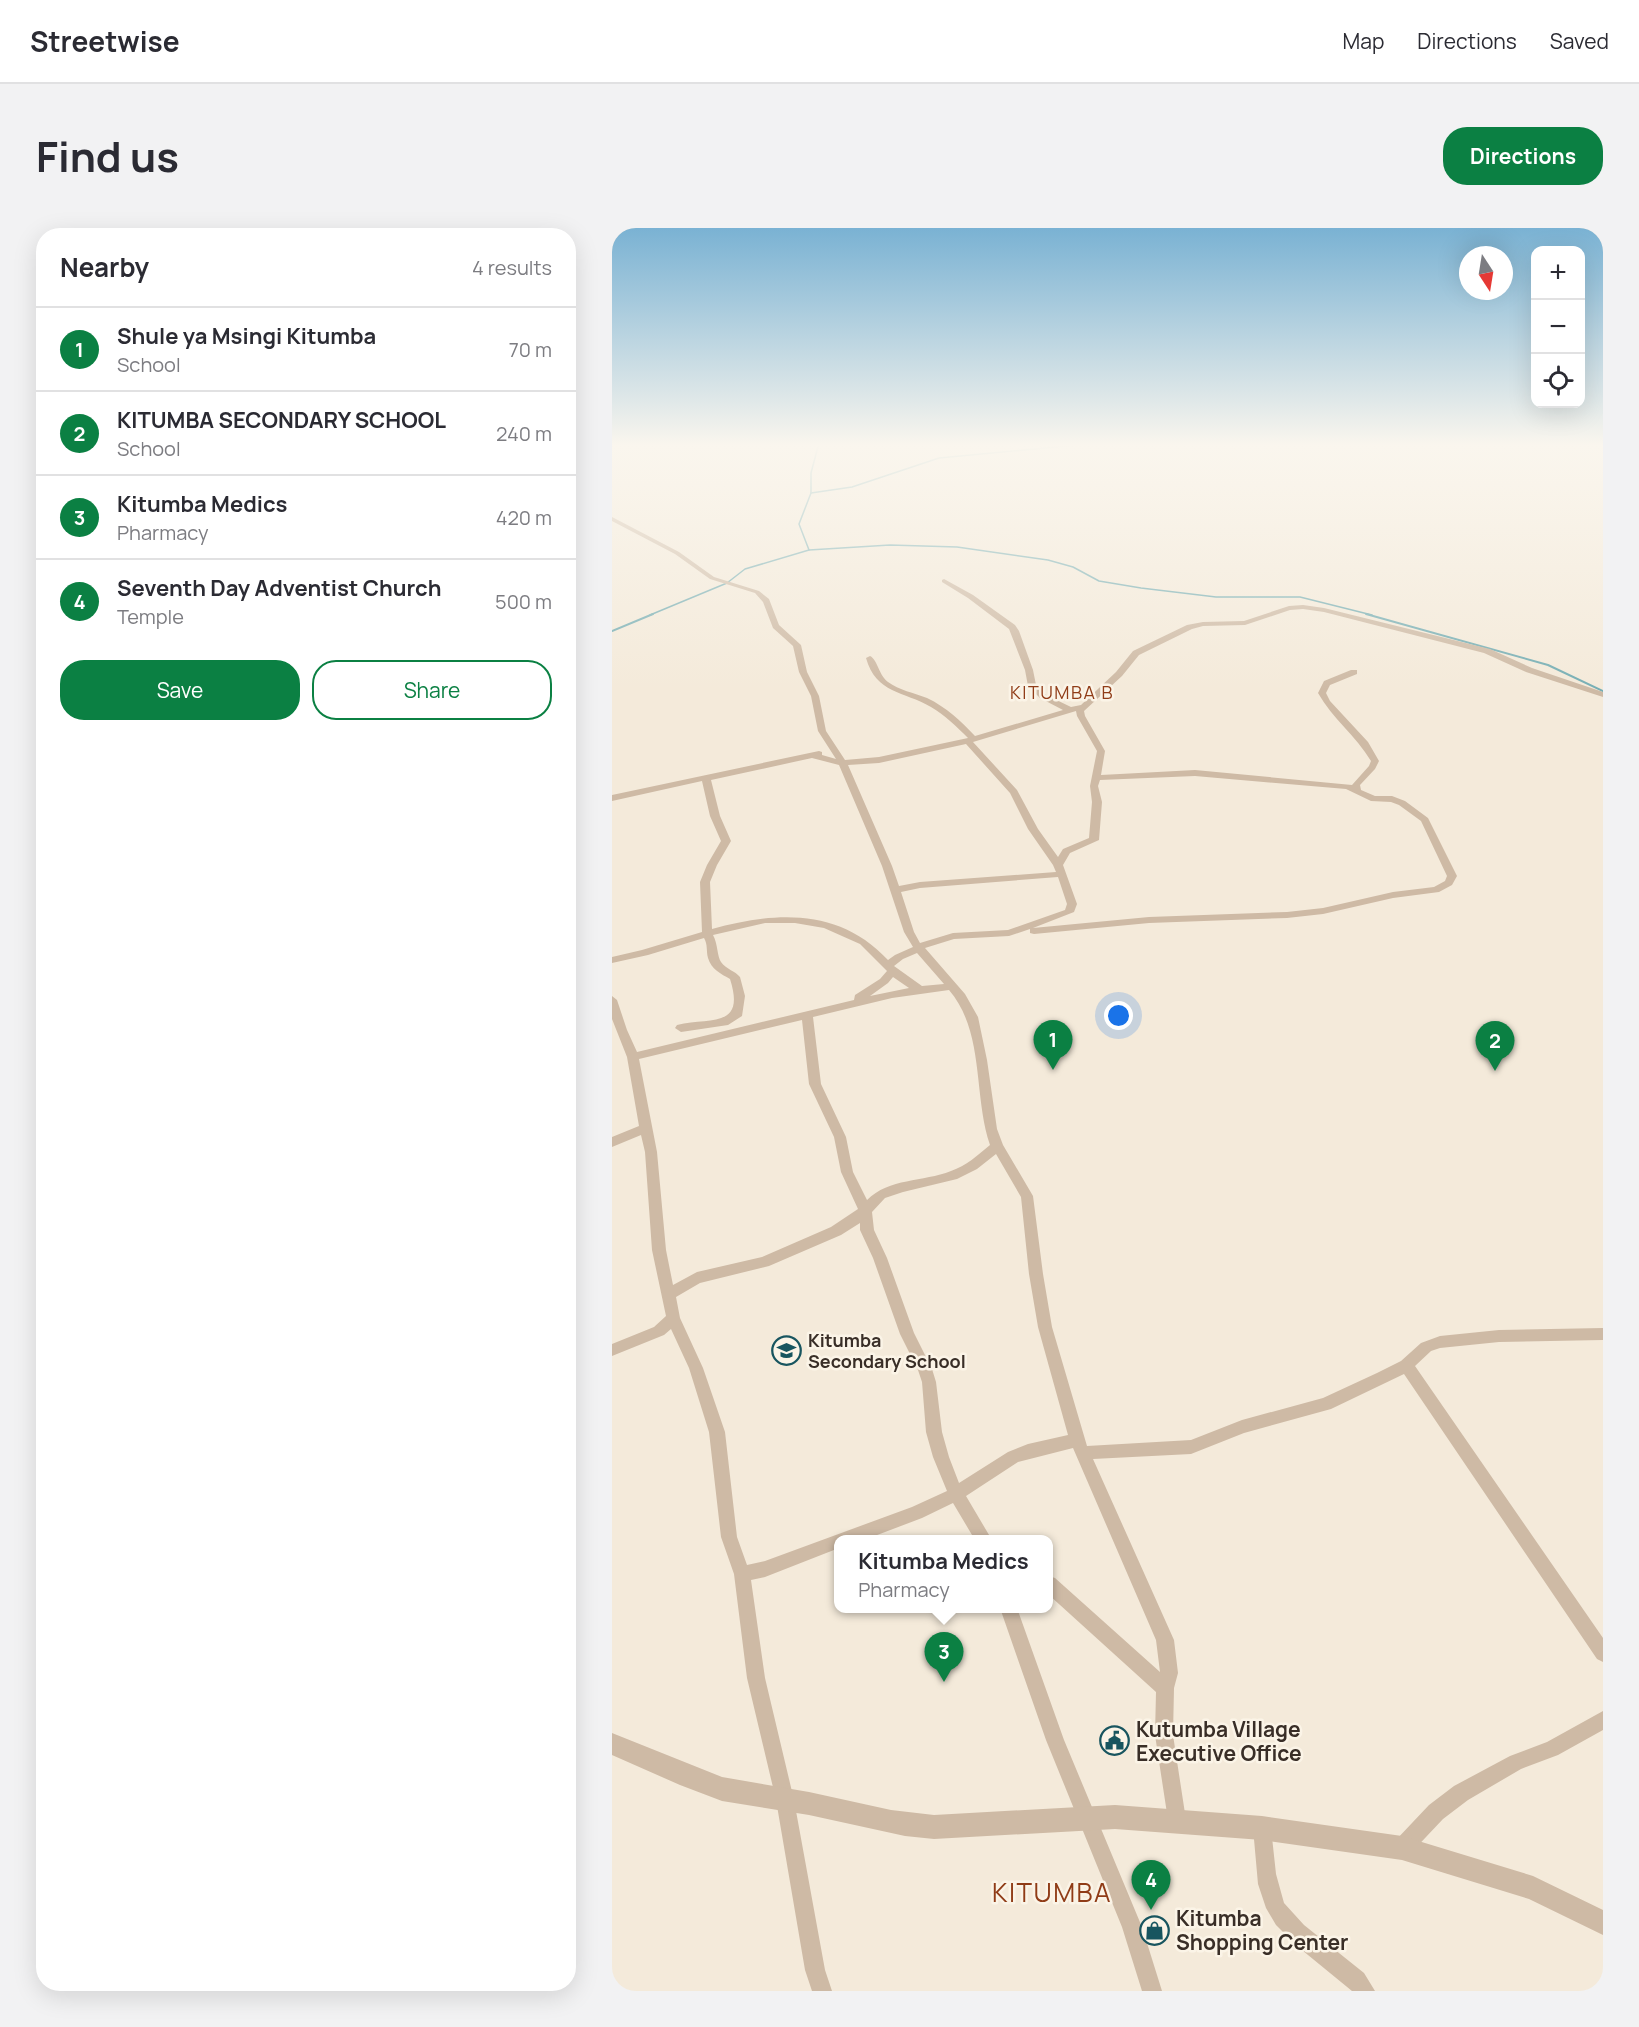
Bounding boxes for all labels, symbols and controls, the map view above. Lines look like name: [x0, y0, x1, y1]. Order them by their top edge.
text: Streetwise: [30, 22, 180, 60]
text: Map: [1343, 27, 1384, 55]
text: Directions: [1417, 27, 1517, 55]
text: Saved: [1550, 27, 1609, 55]
text: Find us: [36, 127, 179, 185]
button: Directions: [1443, 127, 1603, 185]
north arrow: [1459, 246, 1513, 300]
map controls: [1531, 246, 1585, 408]
button: +: [1531, 246, 1585, 300]
text: Nearby: [60, 249, 149, 285]
text: 4 results: [472, 254, 552, 281]
button: −: [1531, 300, 1585, 354]
text: Shule ya Msingi Kitumba: [117, 321, 376, 351]
text: 1: [75, 336, 84, 363]
text: 70 m: [509, 336, 552, 363]
text: School: [117, 351, 181, 378]
button: locate: [1531, 354, 1585, 408]
text: KITUMBA SECONDARY SCHOOL: [117, 405, 446, 435]
text: 2: [74, 420, 85, 447]
text: 240 m: [496, 420, 552, 447]
text: School: [117, 435, 181, 462]
text: Kitumba Medics: [117, 489, 287, 519]
text: 3: [74, 504, 85, 531]
text: 420 m: [496, 504, 552, 531]
text: Pharmacy: [117, 519, 209, 546]
text: Seventh Day Adventist Church: [117, 573, 442, 603]
text: 4: [73, 588, 86, 615]
text: 500 m: [495, 588, 552, 615]
text: Temple: [117, 603, 184, 630]
button: Save: [60, 660, 300, 720]
button: Share: [312, 660, 552, 720]
district label: KITUMBA B: [1010, 680, 1114, 704]
your location: [1104, 1001, 1133, 1030]
pin: 1: [1034, 1020, 1072, 1070]
pin: 2: [1476, 1022, 1514, 1071]
place label: Kitumba Secondary School: [808, 1328, 966, 1373]
school or university icon: Kitumba Secondary School: [771, 1334, 803, 1366]
popup: [834, 1535, 1053, 1613]
text: Kitumba Medics: [858, 1546, 1029, 1576]
text: Pharmacy: [858, 1576, 950, 1603]
pin: 3: [924, 1632, 964, 1682]
place label: Kutumba Village Executive Office: [1136, 1715, 1302, 1767]
public building icon: Kutumba Village Executive Office: [1099, 1725, 1131, 1757]
pin: 4: [1132, 1860, 1170, 1910]
district label: KITUMBA: [992, 1874, 1112, 1910]
place label: Kitumba Shopping Center: [1176, 1904, 1348, 1956]
shop icon: Kitumba Shopping Center: [1139, 1914, 1171, 1946]

